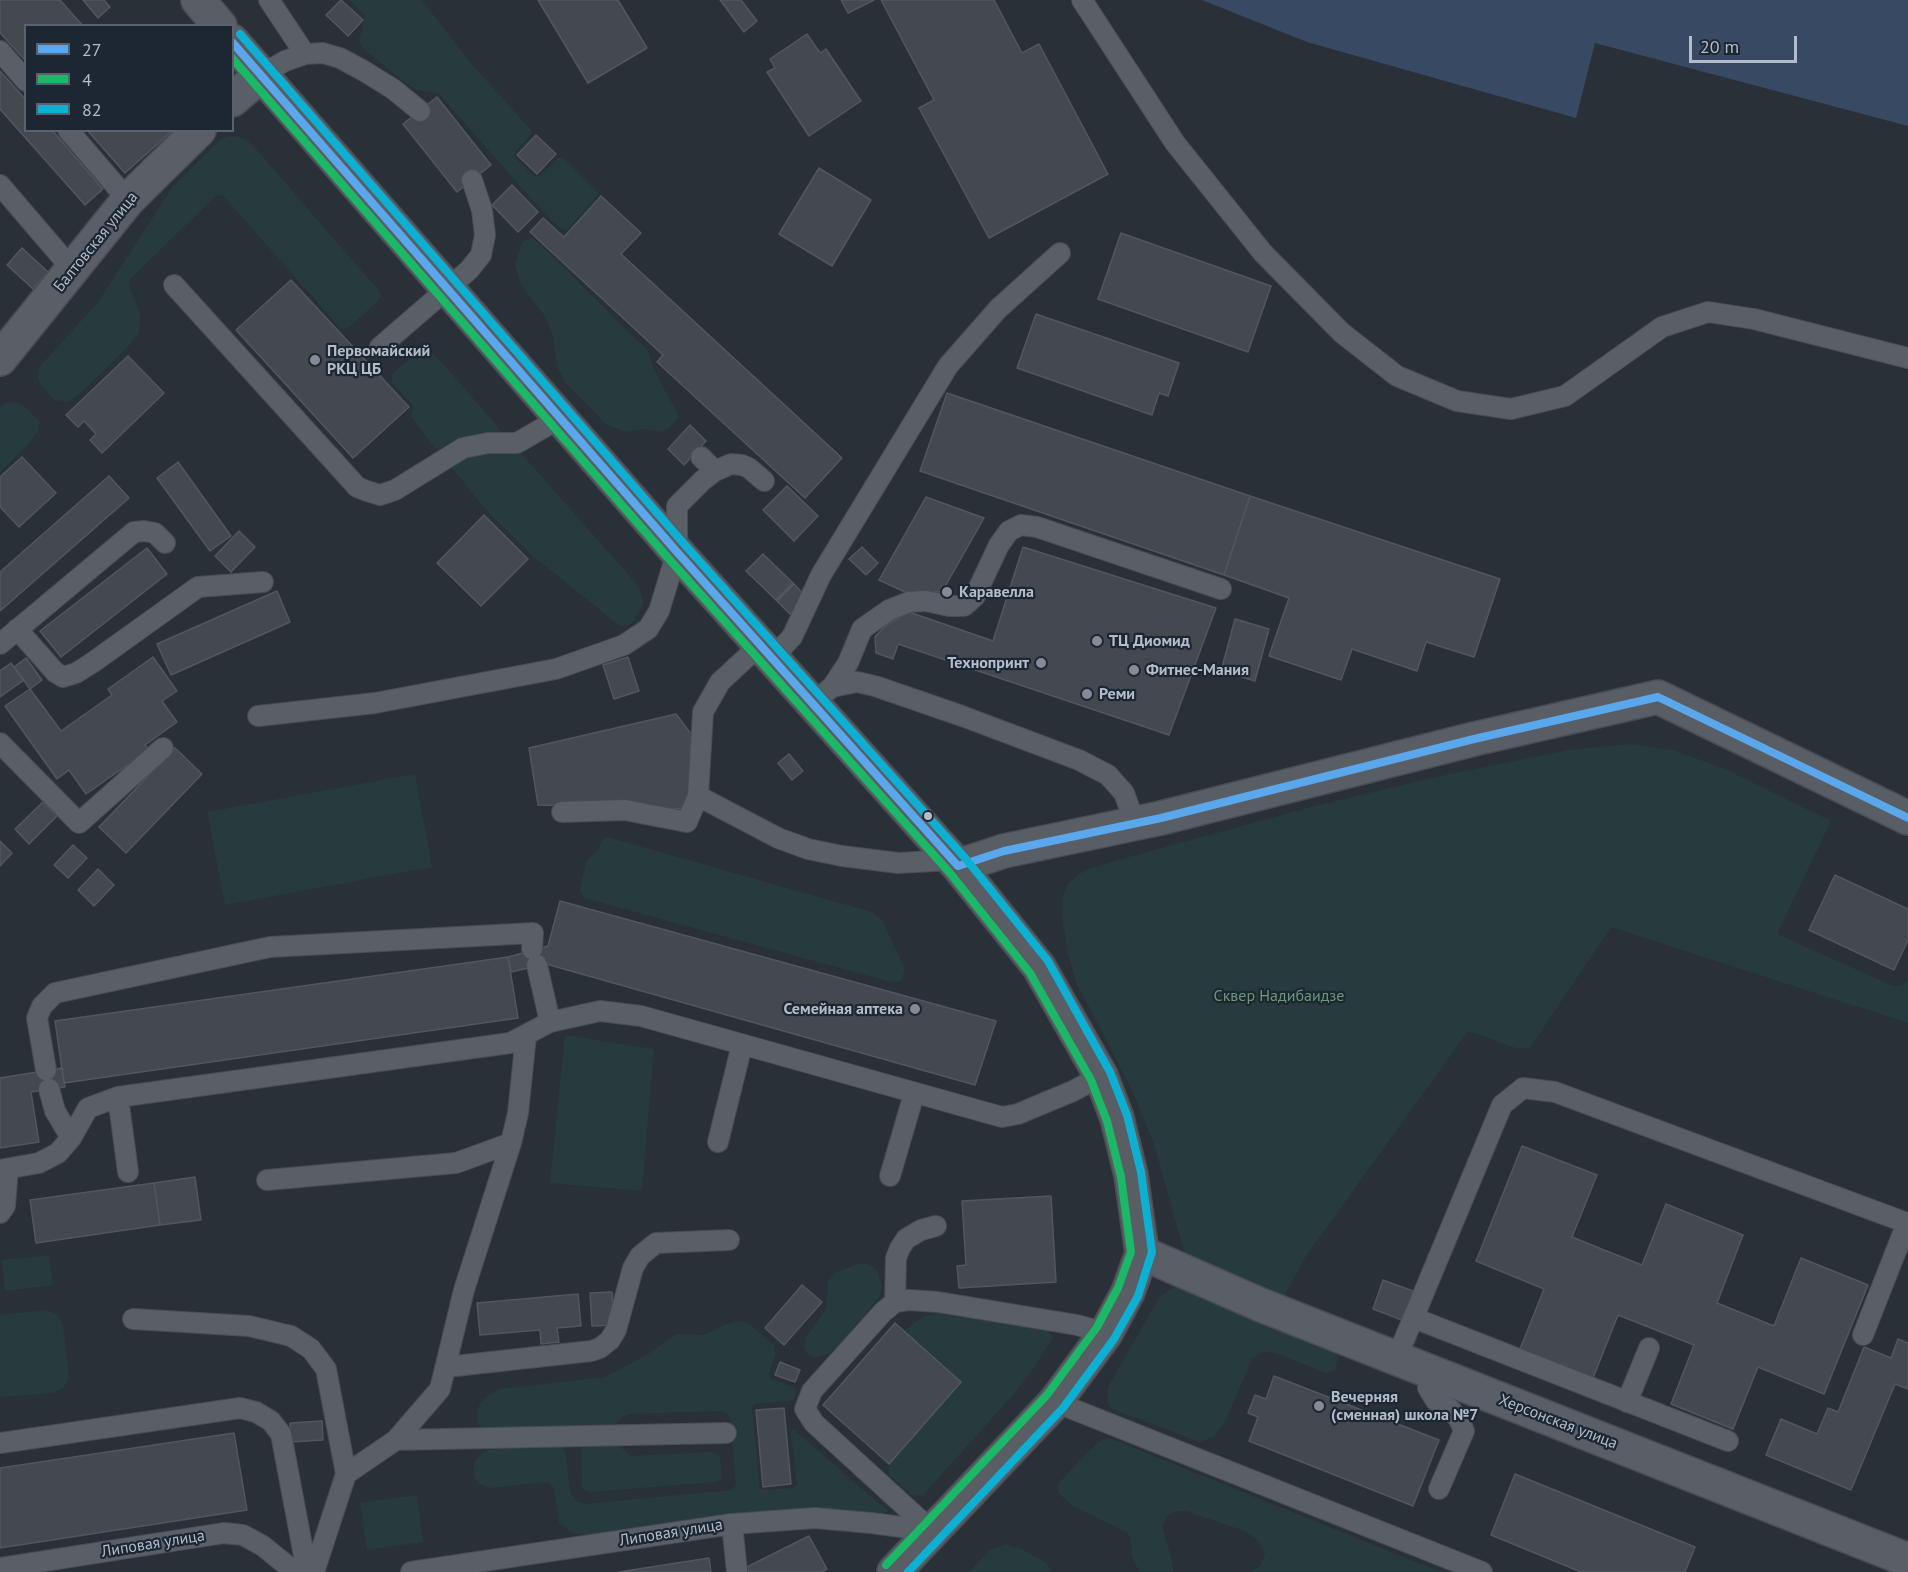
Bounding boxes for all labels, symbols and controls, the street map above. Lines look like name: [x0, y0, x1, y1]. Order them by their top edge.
legend: [24, 24, 234, 132]
scale bar: [1692, 24, 1800, 62]
text: 20 m: [1700, 35, 1739, 58]
text: 27: [82, 38, 102, 61]
text: 4: [82, 68, 92, 91]
text: 82: [82, 98, 102, 121]
street label: Балтовская улица: [50, 188, 142, 296]
place label: Первомайский РКЦ ЦБ: [327, 341, 430, 379]
marker: Первомайский РКЦ ЦБ: [308, 353, 322, 367]
place label: Каравелла: [959, 582, 1034, 602]
marker: Каравелла: [940, 585, 954, 599]
place label: ТЦ Диомид: [1109, 631, 1190, 651]
marker: ТЦ Диомид: [1090, 634, 1104, 648]
place label: Технопринт: [947, 653, 1029, 673]
marker: Технопринт: [1034, 656, 1048, 670]
place label: Фитнес-Мания: [1146, 660, 1249, 680]
marker: Фитнес-Мания: [1127, 663, 1141, 677]
place label: Реми: [1099, 684, 1135, 704]
marker: Реми: [1080, 687, 1094, 701]
unlabelled marker: [922, 810, 934, 822]
park label: Сквер Надибаидзе: [1214, 986, 1344, 1006]
place label: Семейная аптека: [783, 999, 903, 1019]
marker: Семейная аптека: [908, 1002, 922, 1016]
place label: Вечерняя (сменная) школа №7: [1331, 1387, 1478, 1425]
street label: Херсонская улица: [1496, 1391, 1620, 1453]
marker: Вечерняя (сменная) школа №7: [1312, 1399, 1326, 1413]
street label: Липовая улица: [618, 1515, 724, 1551]
street label: Липовая улица: [100, 1526, 206, 1562]

